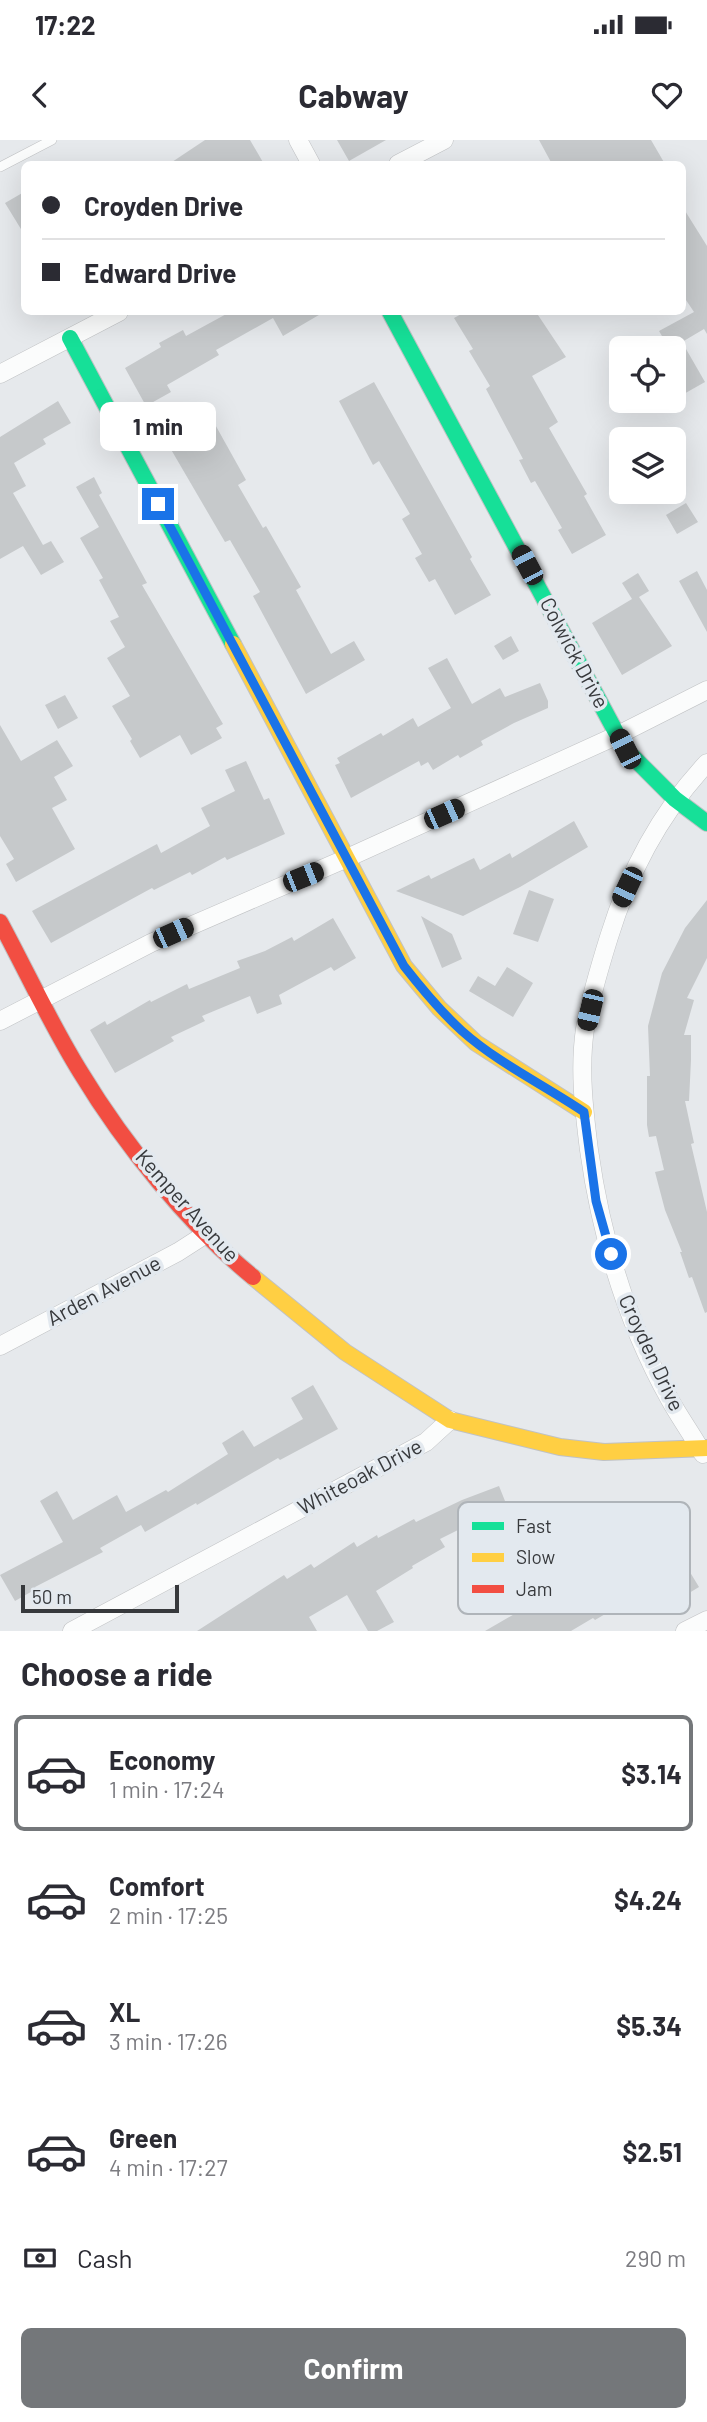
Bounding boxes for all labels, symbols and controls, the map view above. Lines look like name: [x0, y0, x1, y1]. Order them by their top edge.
text: 17:22: [35, 9, 96, 40]
icon: back: [21, 76, 59, 114]
text: Cabway: [298, 76, 409, 114]
icon: heart: [648, 76, 686, 114]
text: Croyden Drive: [84, 190, 243, 221]
text: Edward Drive: [84, 257, 236, 288]
map controls: [609, 336, 686, 504]
button: locate: [609, 336, 686, 413]
callout: 1 min: [100, 402, 216, 452]
text: 1 min: [133, 412, 183, 440]
button: layers: [609, 427, 686, 504]
route end: [142, 488, 174, 520]
car: [508, 542, 547, 588]
street label: Colwick Drive: [536, 593, 615, 712]
car: [607, 726, 644, 772]
car: [421, 796, 468, 832]
car: [280, 859, 327, 895]
car: [609, 864, 646, 910]
car: [150, 915, 197, 951]
car: [576, 987, 605, 1033]
street label: Kemper Avenue: [131, 1144, 245, 1266]
route start: [595, 1238, 627, 1270]
street label: Arden Avenue: [42, 1249, 164, 1330]
street label: Croyden Drive: [614, 1290, 690, 1415]
street label: Whiteoak Drive: [293, 1432, 426, 1519]
legend: [458, 1502, 690, 1614]
text: Fast: [516, 1514, 552, 1537]
text: Slow: [516, 1545, 555, 1568]
text: Jam: [516, 1577, 552, 1600]
scale bar: [21, 1582, 178, 1614]
text: 50 m: [32, 1585, 72, 1608]
text: Choose a ride: [21, 1654, 213, 1692]
icon: car: [25, 1742, 88, 1805]
text: Economy: [109, 1744, 215, 1775]
text: $3.14: [621, 1758, 682, 1789]
text: 1 min · 17:24: [109, 1775, 225, 1803]
icon: car: [25, 1868, 88, 1931]
text: Comfort: [109, 1870, 205, 1901]
text: $4.24: [614, 1884, 682, 1915]
text: 2 min · 17:25: [109, 1901, 228, 1929]
icon: car: [25, 1994, 88, 2057]
text: XL: [109, 1996, 140, 2027]
text: $5.34: [616, 2010, 682, 2041]
text: 3 min · 17:26: [109, 2027, 228, 2055]
icon: car: [25, 2120, 88, 2183]
text: Green: [109, 2122, 177, 2153]
text: $2.51: [623, 2136, 682, 2167]
text: 4 min · 17:27: [109, 2153, 228, 2181]
icon: cash: [21, 2239, 59, 2277]
text: Cash: [77, 2242, 132, 2273]
text: 290 m: [625, 2244, 686, 2272]
button: Confirm: [21, 2328, 686, 2408]

